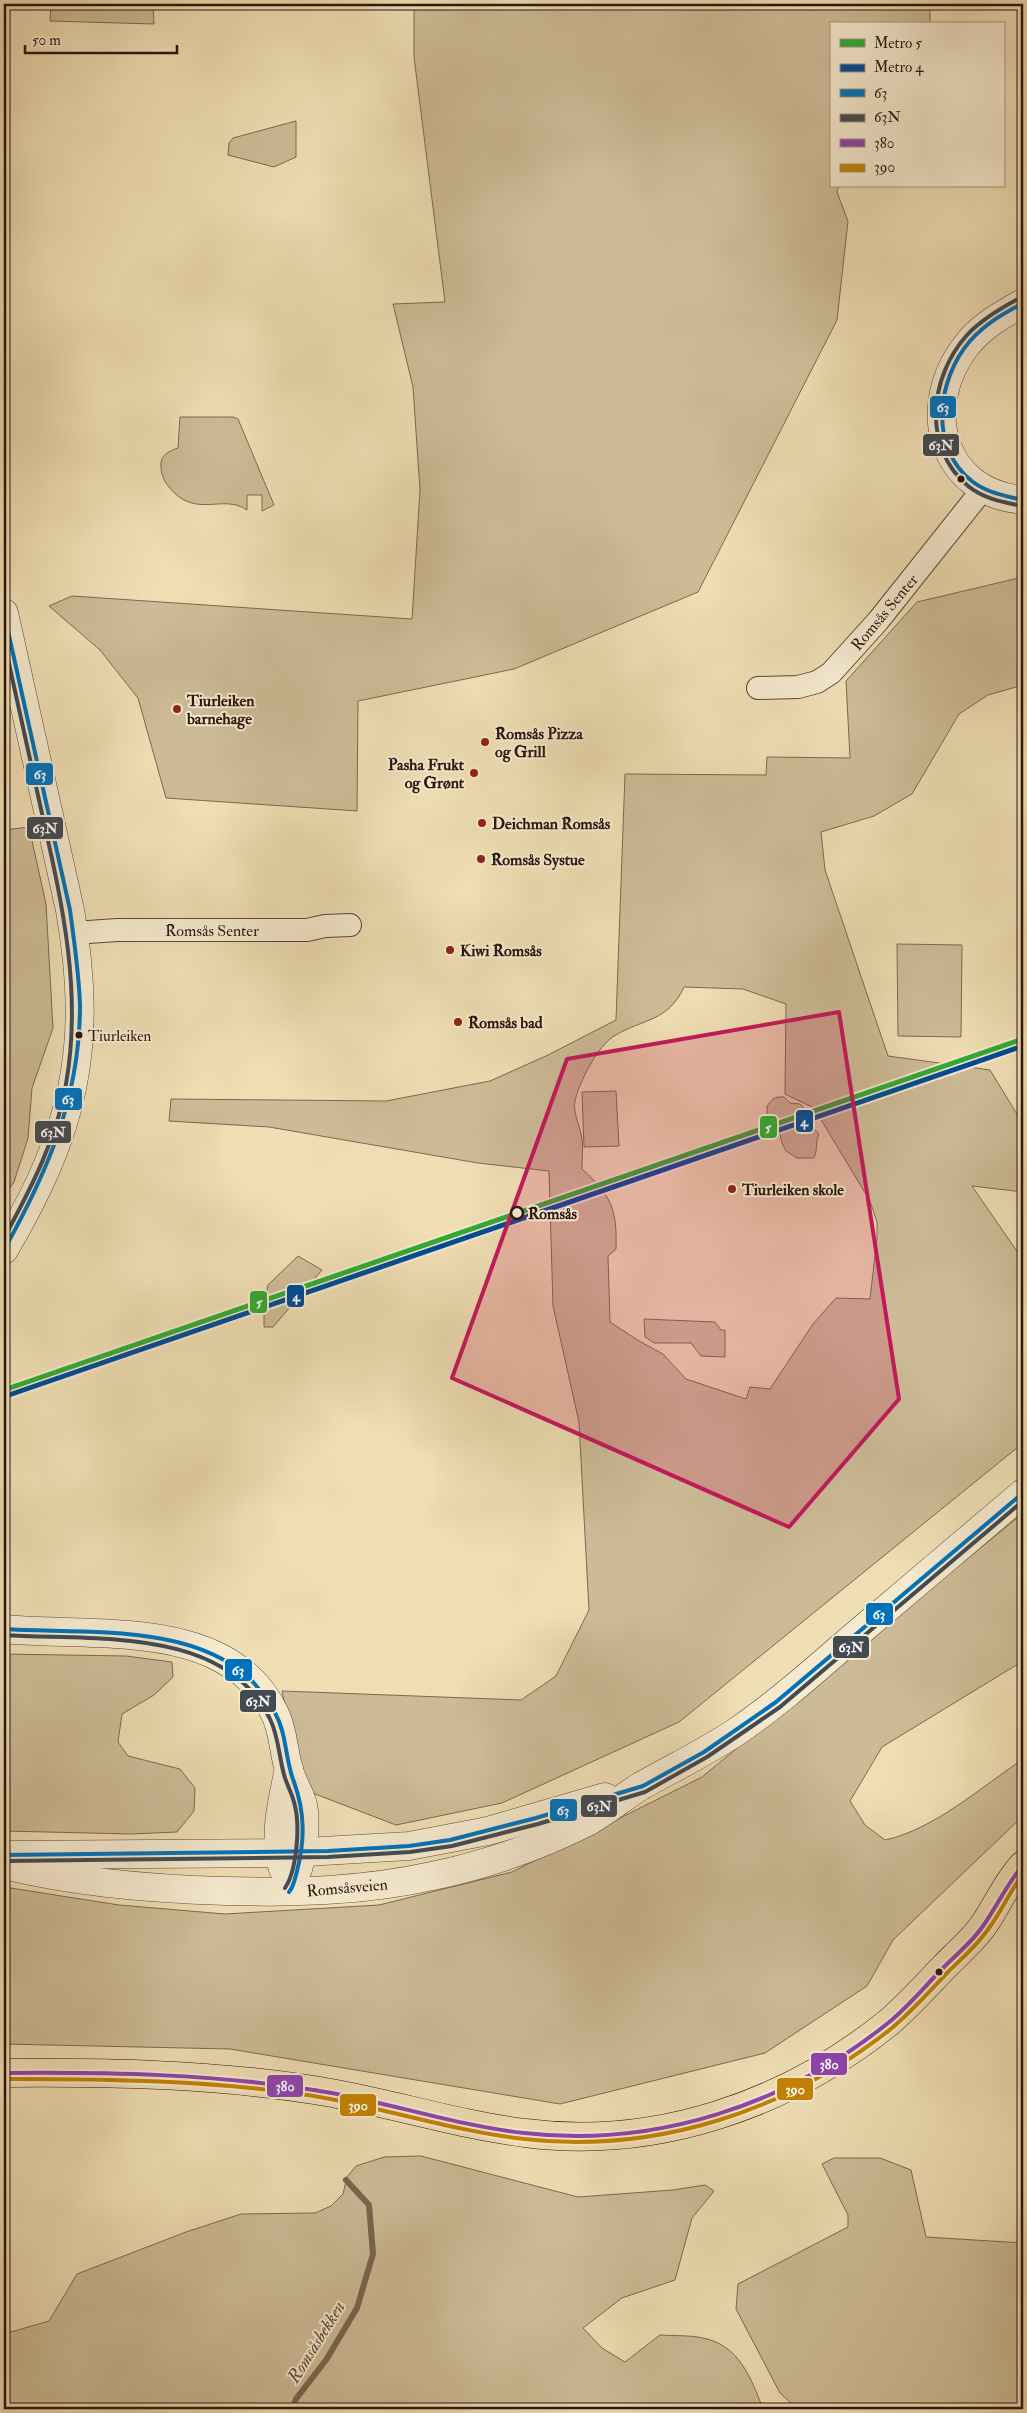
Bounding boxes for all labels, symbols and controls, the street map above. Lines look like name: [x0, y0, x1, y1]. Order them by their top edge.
scale bar: [25, 22, 178, 54]
legend: [830, 22, 1004, 188]
text: 50 m: [32, 31, 61, 50]
text: Metro 5: [874, 34, 922, 53]
text: Metro 4: [874, 58, 924, 77]
text: 63: [874, 84, 887, 103]
text: 63N: [874, 108, 901, 127]
text: 380: [874, 134, 895, 153]
text: 390: [874, 158, 895, 177]
line badge: 63: [929, 395, 957, 419]
text: 63: [937, 399, 949, 416]
line badge: 63N: [922, 433, 960, 457]
text: 63N: [929, 437, 954, 454]
unlabelled marker: [956, 474, 966, 484]
street label: Romsås Senter: [847, 570, 923, 655]
place label: Tiurleiken barnehage: [186, 691, 255, 730]
marker: Tiurleiken barnehage: [171, 703, 183, 715]
place label: Romsås Pizza og Grill: [495, 724, 583, 763]
marker: Romsås Pizza og Grill: [479, 736, 491, 748]
place label: Pasha Frukt og Grønt: [388, 755, 465, 794]
line badge: 63: [25, 762, 54, 786]
text: 63: [34, 766, 46, 783]
marker: Pasha Frukt og Grønt: [468, 767, 480, 779]
place label: Deichman Romsås: [492, 814, 611, 834]
line badge: 63N: [26, 816, 64, 840]
marker: Deichman Romsås: [476, 817, 488, 829]
text: 63N: [33, 820, 58, 837]
place label: Romsås Systue: [491, 850, 585, 871]
marker: Romsås Systue: [475, 853, 487, 865]
street label: Romsås Senter: [165, 921, 259, 941]
place label: Kiwi Romsås: [460, 941, 542, 961]
marker: Kiwi Romsås: [444, 944, 456, 956]
place label: Romsås bad: [468, 1013, 543, 1033]
marker: Romsås bad: [452, 1016, 464, 1028]
place label: Tiurleiken: [88, 1027, 151, 1046]
marker: Tiurleiken: [74, 1030, 84, 1040]
line badge: 63: [54, 1087, 83, 1111]
text: 63: [62, 1091, 74, 1108]
line badge: 4: [795, 1109, 814, 1133]
text: 4: [799, 1113, 809, 1130]
line badge: 5: [759, 1115, 778, 1139]
text: 5: [765, 1119, 772, 1136]
line badge: 63N: [34, 1120, 72, 1144]
text: 63N: [41, 1124, 66, 1141]
place label: Tiurleiken skole: [741, 1180, 844, 1200]
marker: Tiurleiken skole: [726, 1183, 738, 1195]
place label: Romsås: [528, 1204, 577, 1224]
marker: Romsås: [510, 1206, 524, 1220]
line badge: 4: [286, 1284, 305, 1308]
text: 4: [291, 1288, 301, 1305]
line badge: 5: [249, 1290, 268, 1314]
text: 5: [256, 1294, 263, 1311]
line badge: 63: [865, 1602, 894, 1626]
text: 63: [873, 1606, 885, 1623]
line badge: 63N: [832, 1635, 870, 1659]
text: 63N: [839, 1639, 864, 1656]
line badge: 63: [224, 1658, 253, 1682]
text: 63: [232, 1662, 244, 1679]
line badge: 63N: [239, 1689, 277, 1713]
text: 63N: [246, 1693, 271, 1710]
line badge: 63N: [580, 1794, 618, 1818]
line badge: 63: [549, 1798, 578, 1822]
text: 63N: [587, 1798, 612, 1815]
text: 63: [557, 1802, 569, 1819]
street label: Romsåsveien: [306, 1874, 389, 1902]
unlabelled marker: [934, 1967, 944, 1977]
line badge: 380: [810, 2052, 848, 2076]
text: 380: [819, 2056, 839, 2073]
line badge: 380: [266, 2074, 304, 2098]
line badge: 390: [776, 2077, 814, 2101]
text: 380: [275, 2078, 295, 2095]
text: 390: [785, 2081, 805, 2098]
line badge: 390: [339, 2093, 377, 2117]
text: 390: [348, 2097, 368, 2114]
water label: Romsåsbekken: [282, 2297, 351, 2388]

